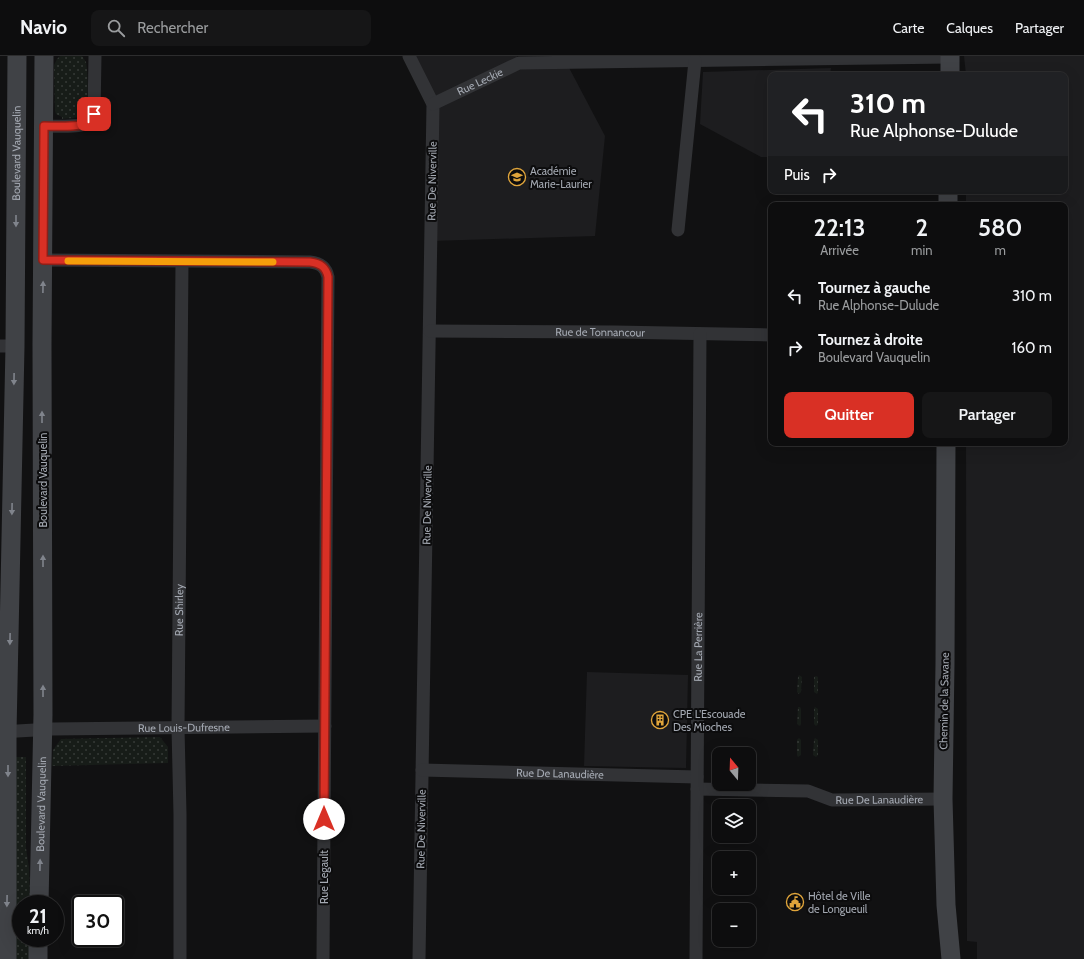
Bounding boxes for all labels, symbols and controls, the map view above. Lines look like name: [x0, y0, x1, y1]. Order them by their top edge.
search box: [91, 10, 371, 46]
text: Navio: [20, 16, 67, 39]
icon: search: [105, 17, 127, 39]
text: Rechercher: [137, 19, 208, 37]
text: Carte: [893, 19, 924, 37]
text: Calques: [946, 19, 993, 37]
text: Partager: [1015, 19, 1064, 37]
street label: Rue Leckie: [455, 65, 506, 99]
text: 310 m: [850, 86, 926, 120]
icon: left: [784, 88, 836, 140]
pin: [77, 97, 111, 131]
icon: arrive: [83, 103, 105, 125]
street label: Boulevard Vauquelin: [9, 105, 24, 201]
text: Rue Alphonse-Dulude: [850, 120, 1018, 142]
street label: Rue De Niverville: [424, 141, 440, 221]
place label: Académie Marie-Laurier: [530, 164, 592, 191]
icon: right: [818, 164, 840, 186]
text: Puis: [784, 166, 810, 184]
school or university icon: Académie Marie-Laurier: [507, 167, 527, 187]
text: 22:13: [814, 213, 866, 242]
text: 2: [915, 213, 928, 242]
text: 580: [978, 213, 1022, 242]
one-way arrow: [13, 215, 19, 228]
text: Arrivée: [820, 242, 859, 258]
text: min: [911, 242, 933, 258]
text: m: [995, 242, 1006, 258]
text: Tournez à gauche: [818, 279, 930, 297]
one-way arrow: [40, 280, 46, 293]
icon: left: [784, 285, 806, 307]
text: 310 m: [1012, 287, 1052, 305]
text: Rue Alphonse-Dulude: [818, 297, 939, 313]
street label: Rue de Tonnancour: [555, 325, 645, 340]
text: Tournez à droite: [818, 331, 923, 349]
icon: right: [784, 337, 806, 359]
text: 160 m: [1012, 339, 1052, 357]
text: Boulevard Vauquelin: [818, 349, 930, 365]
one-way arrow: [11, 373, 17, 386]
button: Quitter: [784, 392, 914, 438]
button: Partager: [922, 392, 1052, 438]
one-way arrow: [39, 410, 45, 423]
street label: Boulevard Vauquelin: [36, 433, 50, 527]
street label: Rue De Niverville: [419, 465, 435, 545]
one-way arrow: [9, 503, 15, 516]
one-way arrow: [40, 554, 46, 567]
street label: Rue Shirley: [172, 583, 186, 636]
street label: Rue La Perrière: [691, 612, 705, 682]
one-way arrow: [7, 633, 13, 646]
street label: Chemin de la Savane: [936, 652, 952, 750]
one-way arrow: [40, 684, 46, 697]
place label: CPE L'Escouade Des Mioches: [673, 707, 746, 734]
building icon: CPE L'Escouade Des Mioches: [650, 710, 670, 730]
street label: Rue Louis-Dufresne: [138, 720, 230, 735]
north arrow: [712, 747, 756, 791]
map controls: [712, 747, 756, 947]
street label: Boulevard Vauquelin: [33, 756, 49, 852]
one-way arrow: [5, 765, 11, 778]
street label: Rue De Lanaudière: [516, 765, 604, 782]
street label: Rue De Niverville: [413, 789, 429, 869]
street label: Rue De Lanaudière: [836, 792, 924, 807]
position arrow: [303, 798, 345, 840]
button: layers: [712, 799, 756, 843]
street label: Rue Legault: [317, 850, 331, 904]
button: +: [712, 851, 756, 895]
one-way arrow: [37, 858, 43, 871]
place label: Hôtel de Ville de Longueuil: [808, 889, 871, 916]
public building icon: Hôtel de Ville de Longueuil: [785, 892, 805, 912]
one-way arrow: [4, 895, 10, 908]
speed limit sign: 30: [72, 895, 124, 947]
button: −: [712, 903, 756, 947]
text: 21: [29, 904, 47, 928]
text: km/h: [27, 924, 49, 937]

